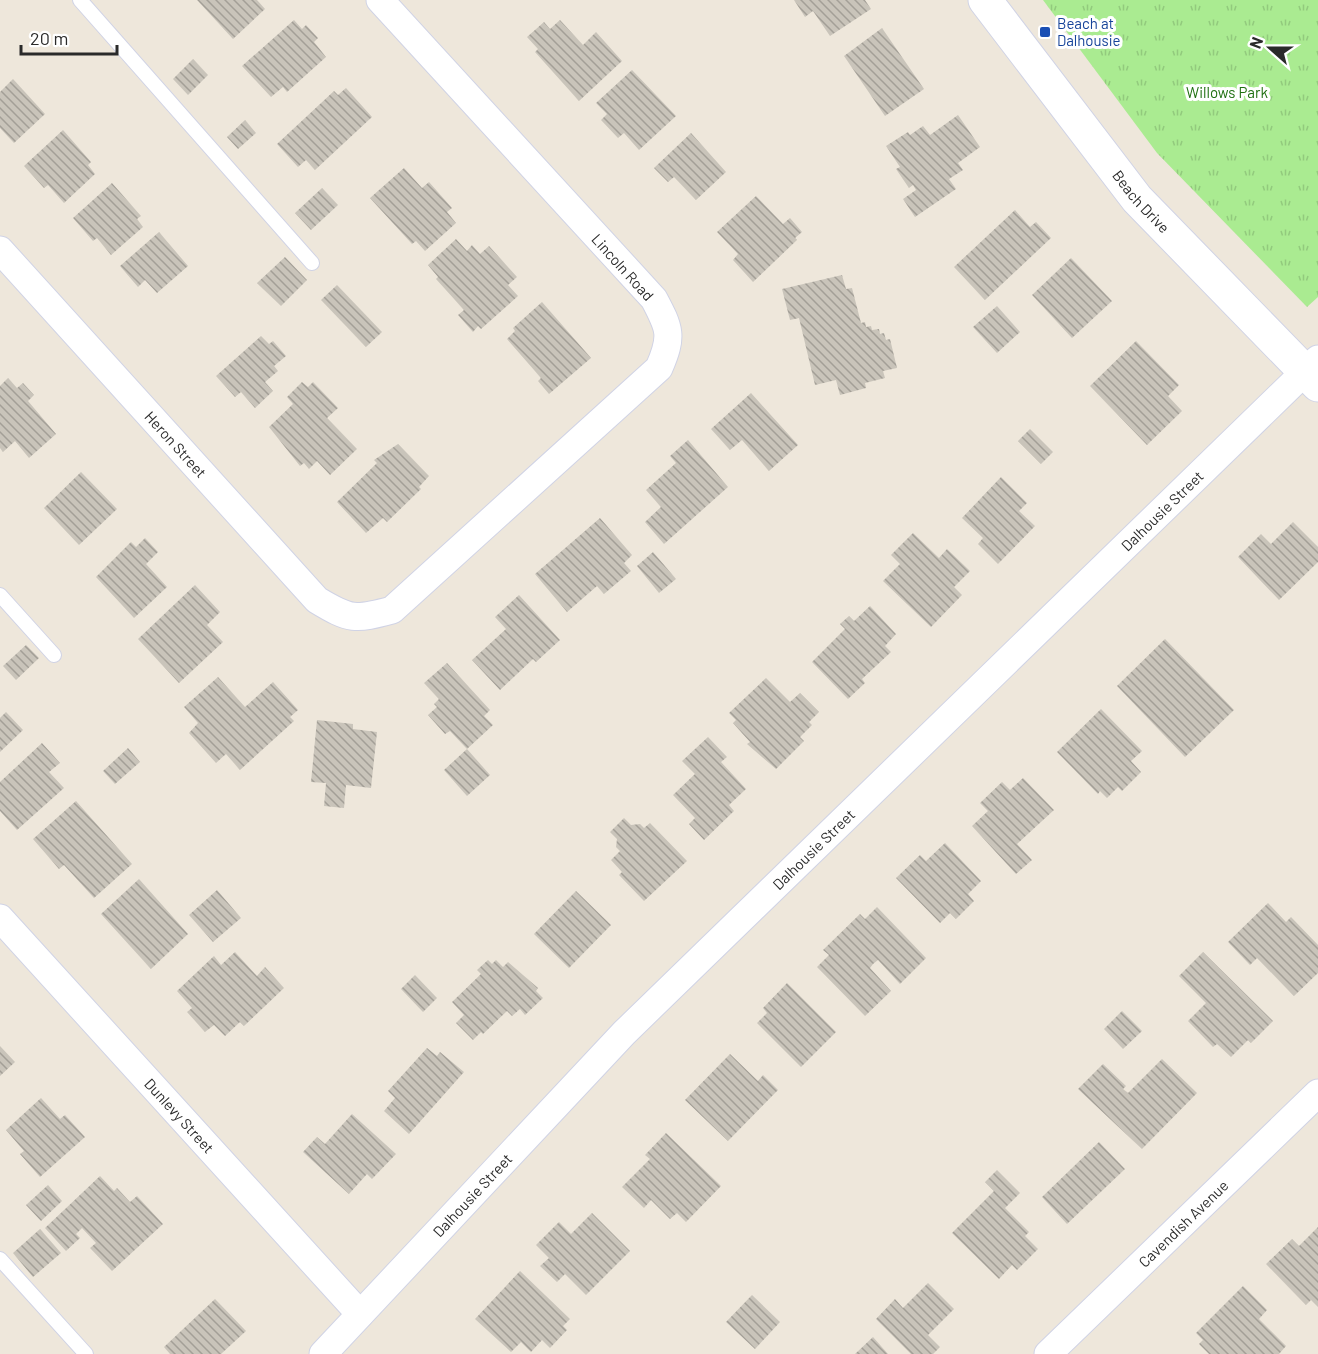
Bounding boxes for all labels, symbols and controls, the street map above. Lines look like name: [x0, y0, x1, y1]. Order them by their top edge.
place label: Beach at Dalhousie: [1057, 14, 1121, 49]
scale bar: [21, 18, 117, 56]
north arrow: [1240, 18, 1300, 78]
marker: Beach at Dalhousie: [1038, 25, 1052, 39]
text: 20 m: [30, 27, 68, 49]
text: N: [1245, 34, 1266, 51]
park label: Willows Park: [1186, 83, 1268, 101]
street label: Beach Drive: [1109, 166, 1174, 236]
street label: Lincoln Road: [588, 230, 658, 304]
street label: Heron Street: [141, 407, 211, 481]
street label: Dalhousie Street: [1117, 467, 1207, 554]
street label: Dalhousie Street: [768, 805, 858, 893]
street label: Dunlevy Street: [141, 1075, 218, 1157]
street label: Dalhousie Street: [429, 1150, 515, 1240]
street label: Cavendish Avenue: [1135, 1176, 1232, 1271]

